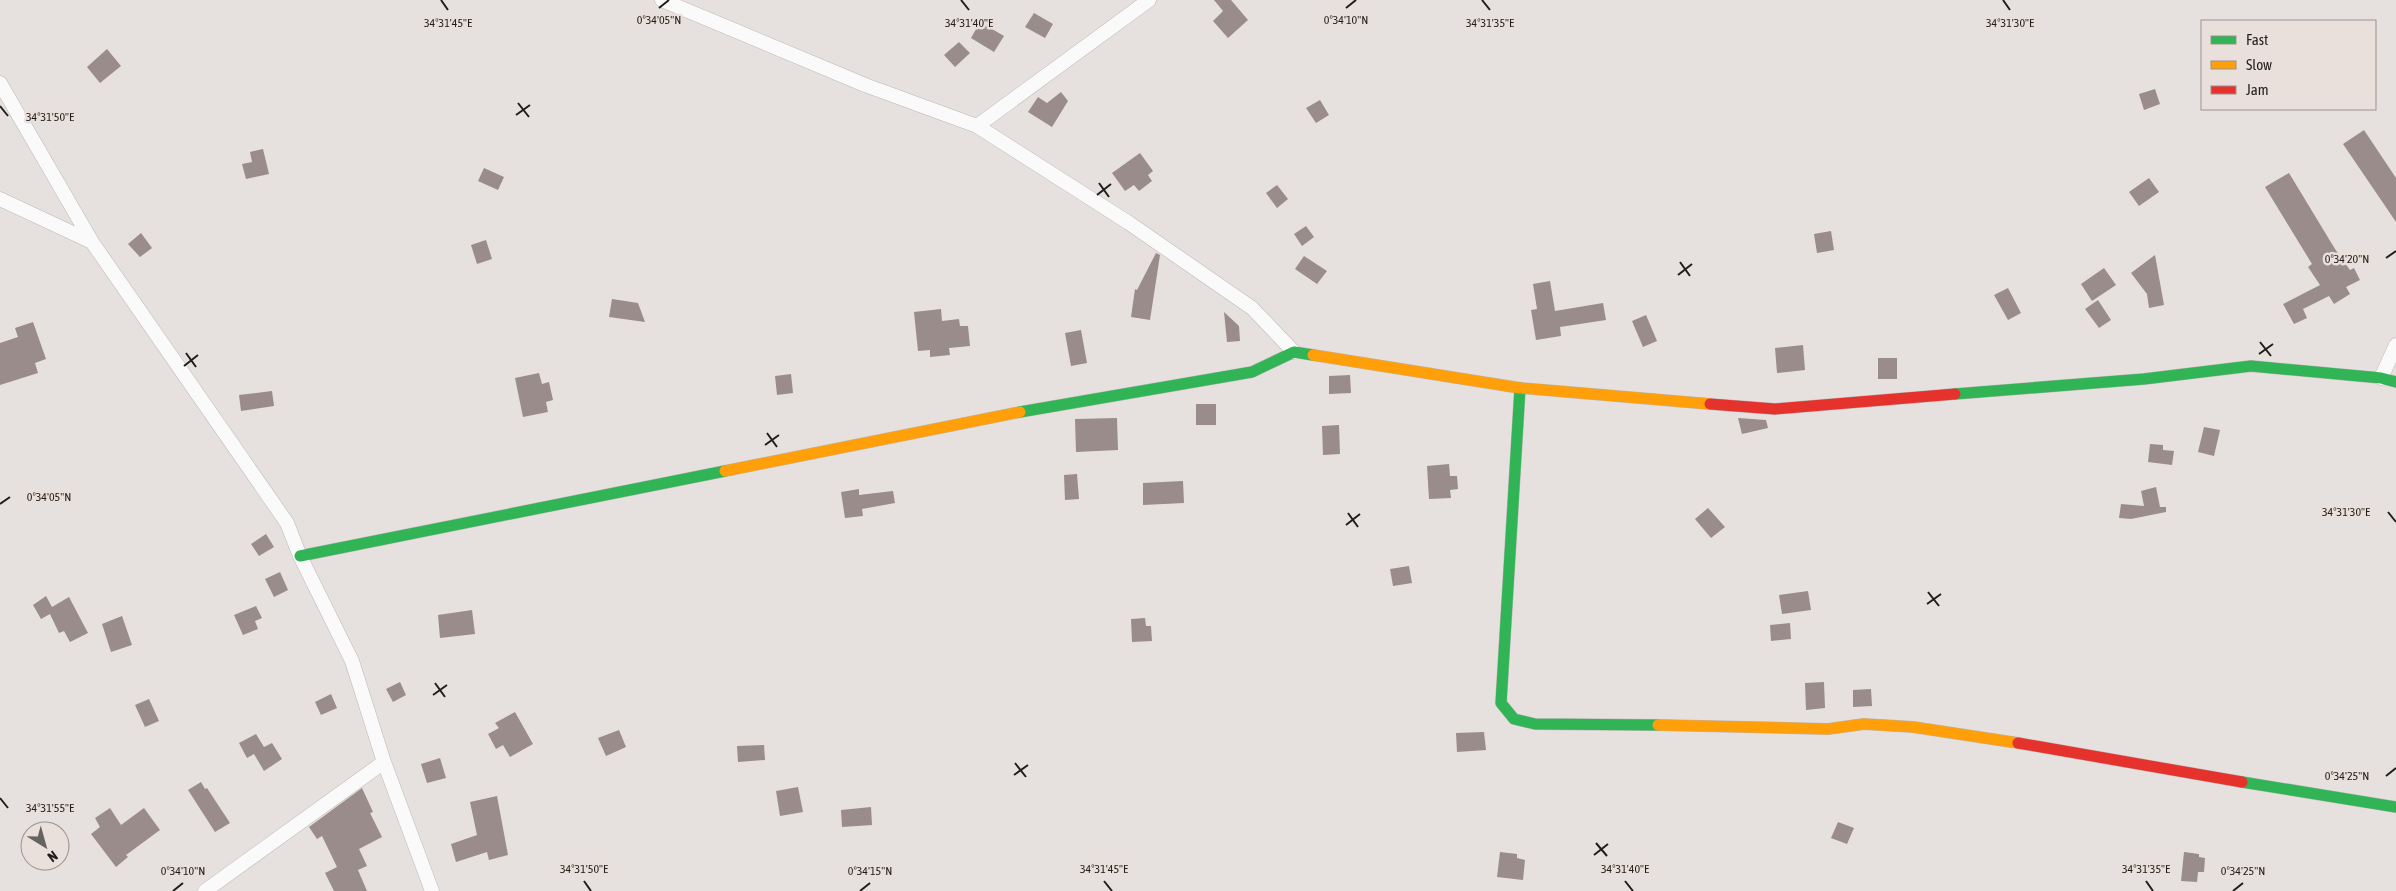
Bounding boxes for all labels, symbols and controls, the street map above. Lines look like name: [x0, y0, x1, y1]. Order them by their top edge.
text: 0°34'05"N: [637, 13, 681, 27]
text: 0°34'10"N: [1324, 13, 1368, 27]
text: 34°31'45"E: [424, 16, 472, 30]
text: 34°31'40"E: [945, 16, 993, 30]
text: 34°31'35"E: [1466, 16, 1514, 30]
text: 34°31'30"E: [1986, 16, 2034, 30]
legend: [2201, 20, 2376, 110]
text: Fast: [2246, 31, 2268, 48]
text: Slow: [2246, 56, 2272, 73]
text: Jam: [2246, 81, 2269, 98]
text: 34°31'50"E: [26, 110, 74, 124]
text: 0°34'20"N: [2325, 252, 2369, 266]
text: 0°34'05"N: [27, 490, 71, 504]
text: 34°31'30"E: [2322, 505, 2370, 519]
text: 0°34'25"N: [2325, 769, 2369, 783]
text: 34°31'55"E: [26, 801, 74, 815]
north arrow: [20, 821, 70, 871]
text: N: [45, 848, 61, 865]
text: 34°31'50"E: [560, 862, 608, 876]
text: 34°31'45"E: [1080, 862, 1128, 876]
text: 34°31'40"E: [1601, 862, 1649, 876]
text: 34°31'35"E: [2122, 862, 2170, 876]
text: 0°34'10"N: [161, 864, 205, 878]
text: 0°34'15"N: [848, 864, 892, 878]
text: 0°34'25"N: [2221, 864, 2265, 878]

